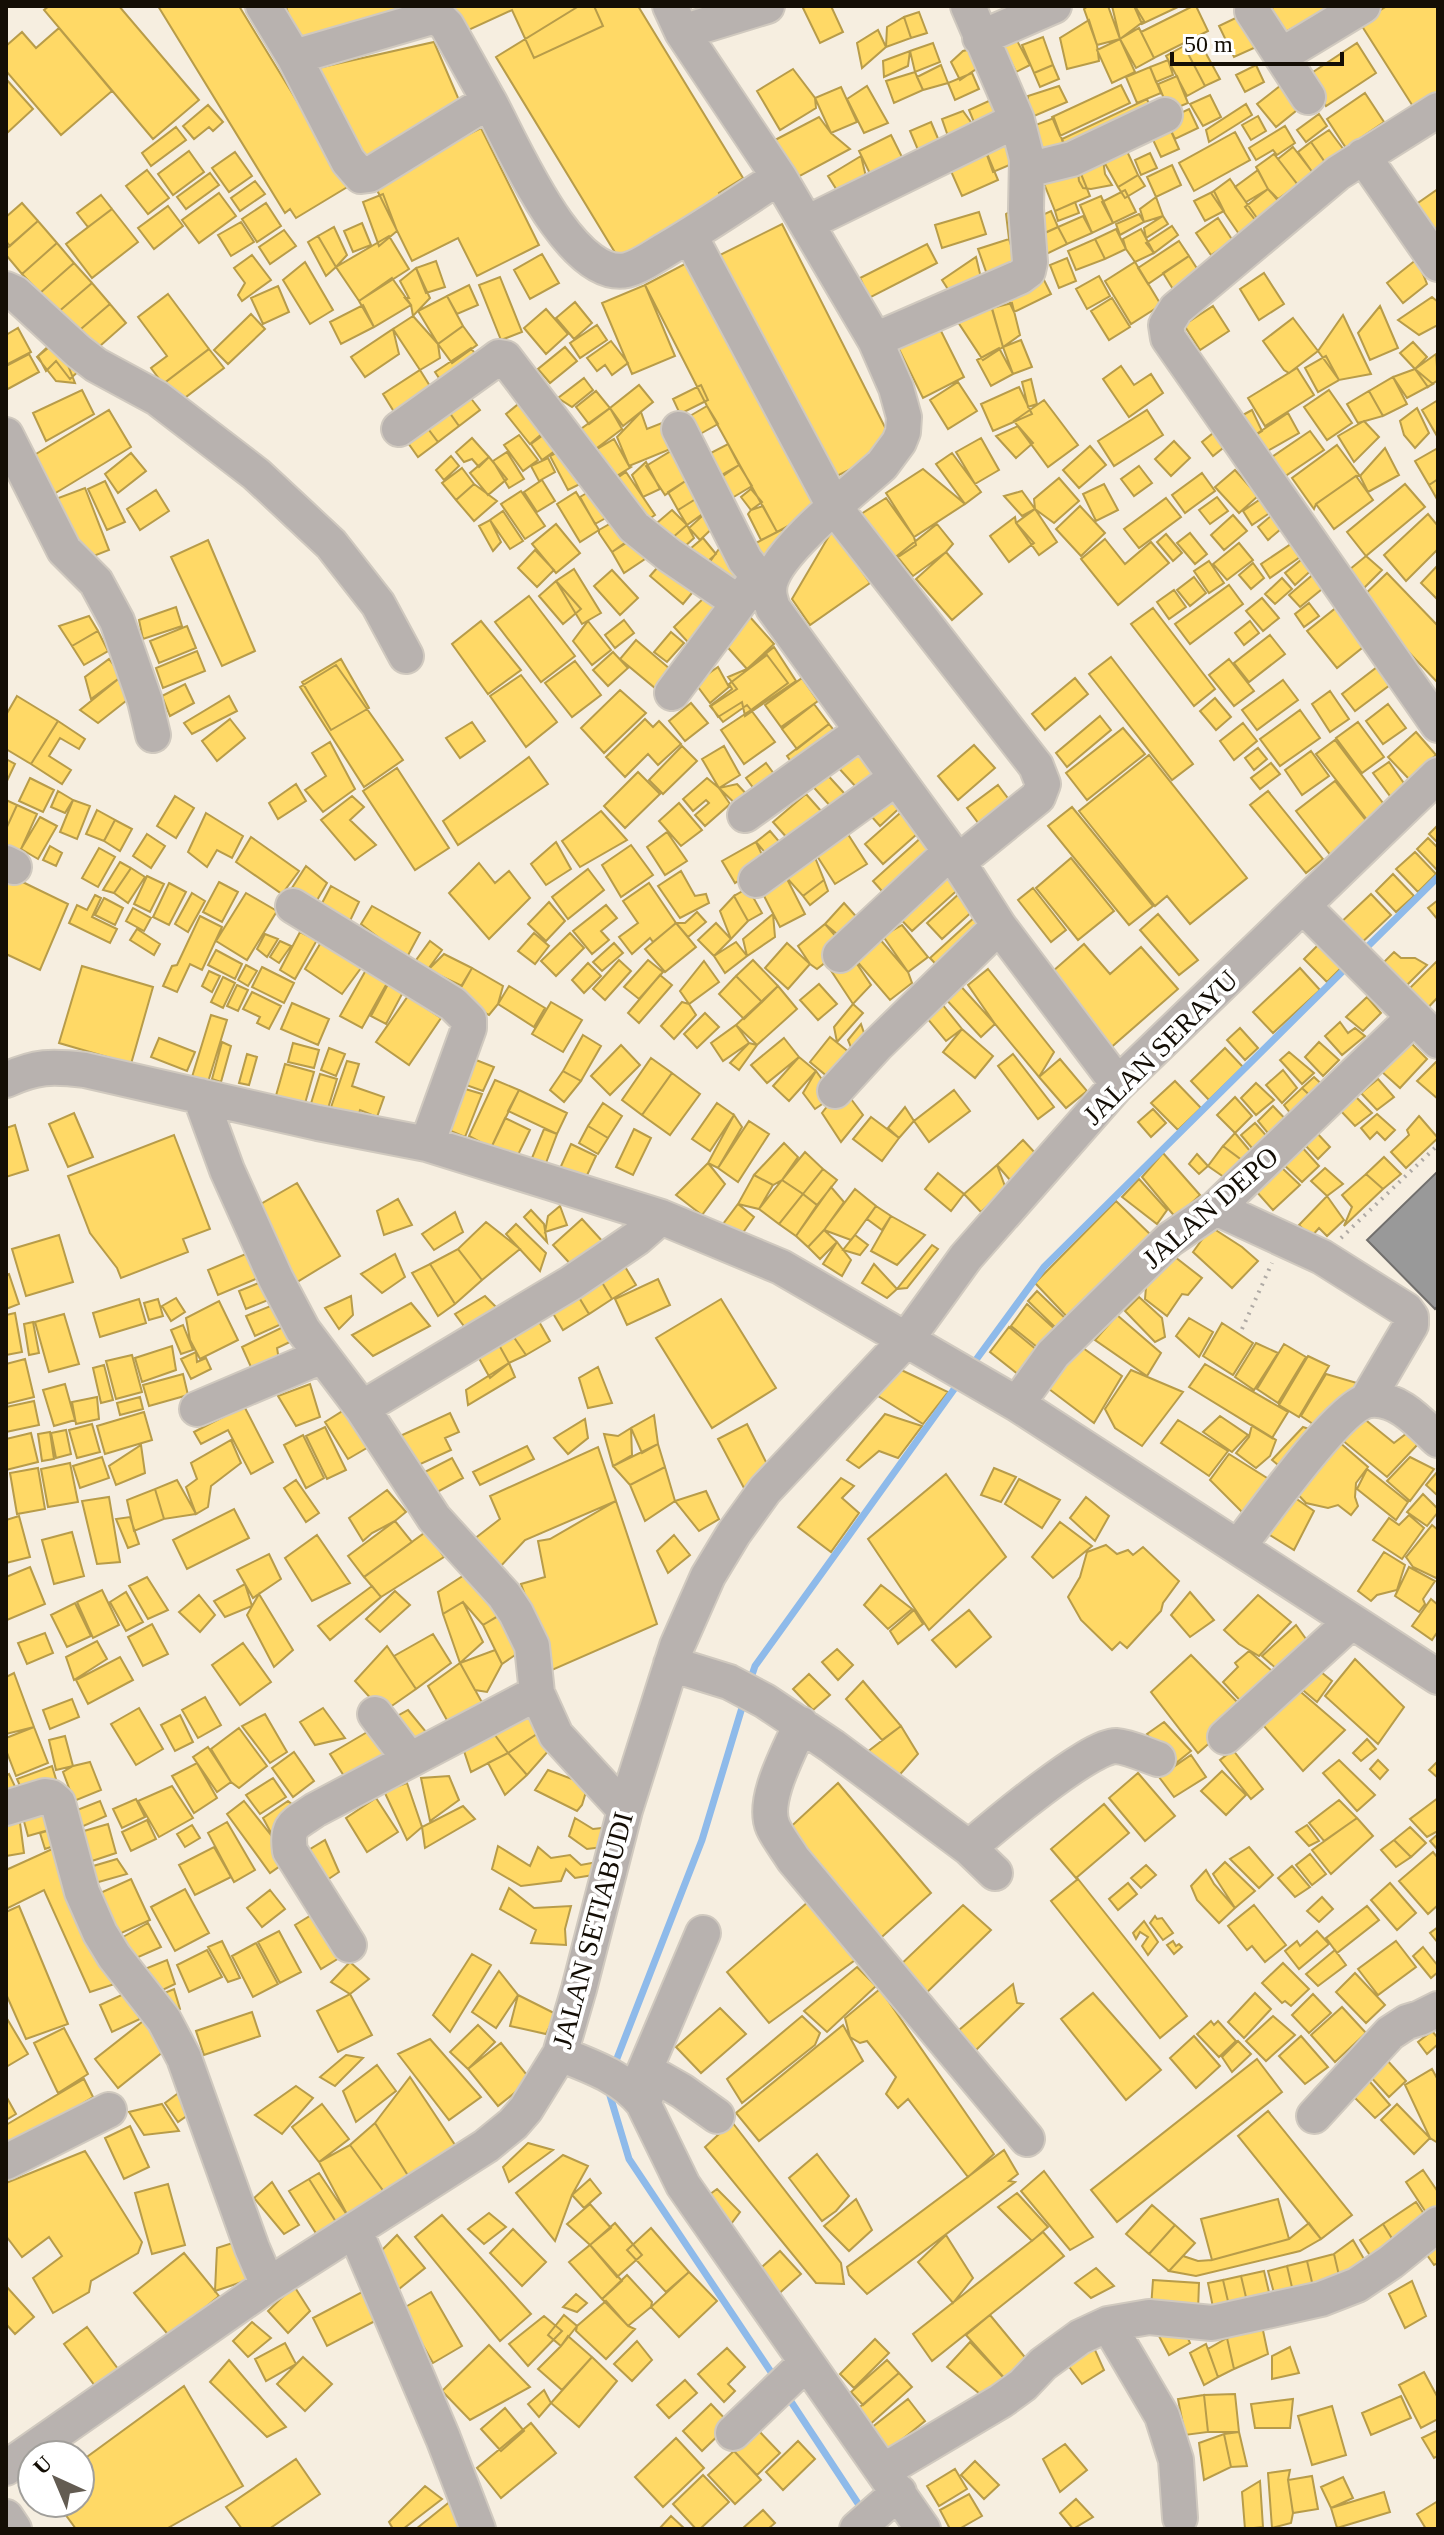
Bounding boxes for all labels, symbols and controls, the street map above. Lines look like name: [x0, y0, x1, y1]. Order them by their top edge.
scale bar: [1172, 16, 1342, 66]
text: 50 m: [1184, 31, 1233, 57]
street label: JALAN SERAYU: [1077, 964, 1244, 1131]
street label: JALAN DEPO: [1136, 1140, 1284, 1274]
street label: JALAN SETIABUDI: [546, 1809, 639, 2052]
north arrow: [16, 2439, 96, 2519]
text: U: [28, 2450, 57, 2479]

